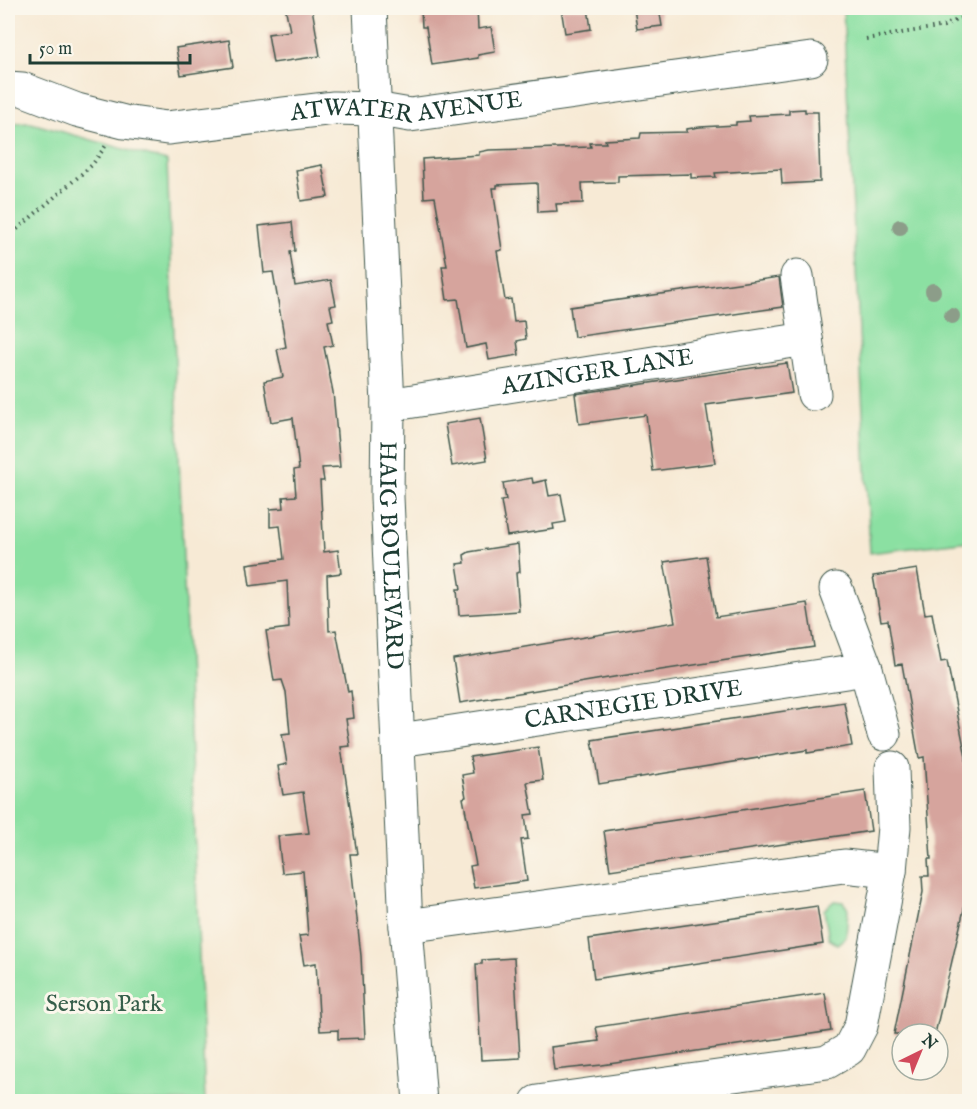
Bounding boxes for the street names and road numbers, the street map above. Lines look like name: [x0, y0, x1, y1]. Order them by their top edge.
street label: ATWATER AVENUE: [288, 84, 524, 131]
street label: AZINGER LANE: [498, 342, 695, 403]
street label: HAIG BOULEVARD: [371, 441, 410, 671]
street label: CARNEGIE DRIVE: [522, 673, 744, 736]

